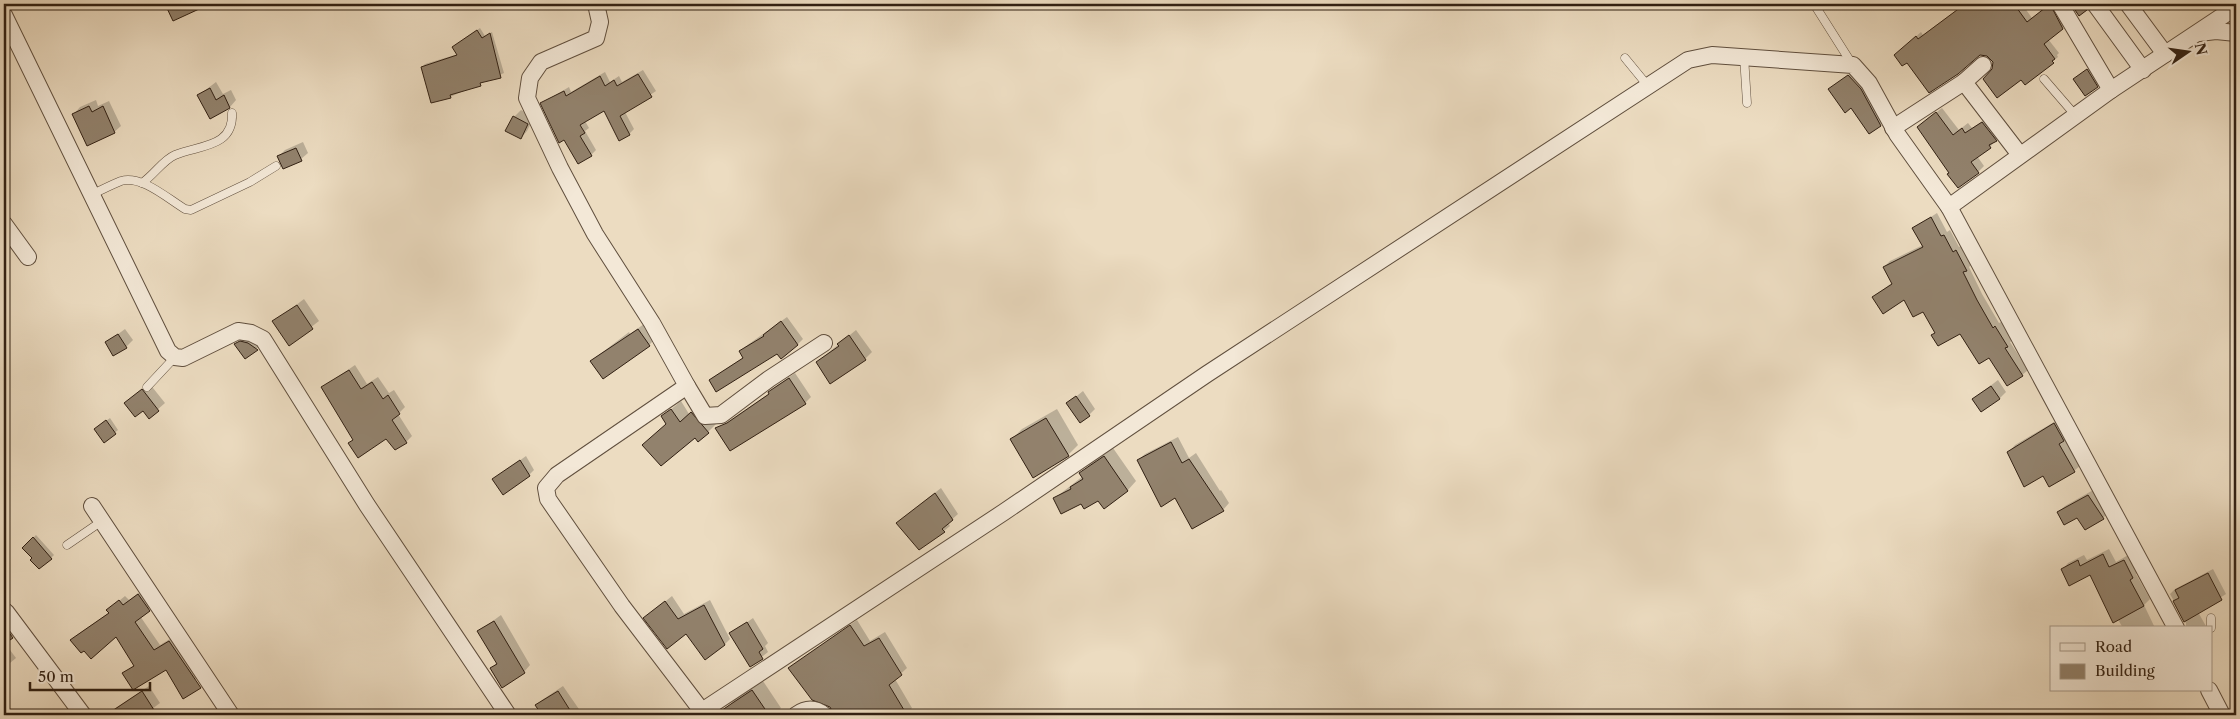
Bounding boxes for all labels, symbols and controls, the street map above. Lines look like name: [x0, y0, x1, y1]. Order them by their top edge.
north arrow: [2162, 28, 2212, 78]
text: N: [2191, 41, 2211, 57]
legend: [2050, 626, 2212, 692]
text: Road: [2095, 637, 2132, 656]
scale bar: [30, 659, 150, 691]
text: Building: [2095, 661, 2155, 680]
text: 50 m: [38, 667, 74, 686]

